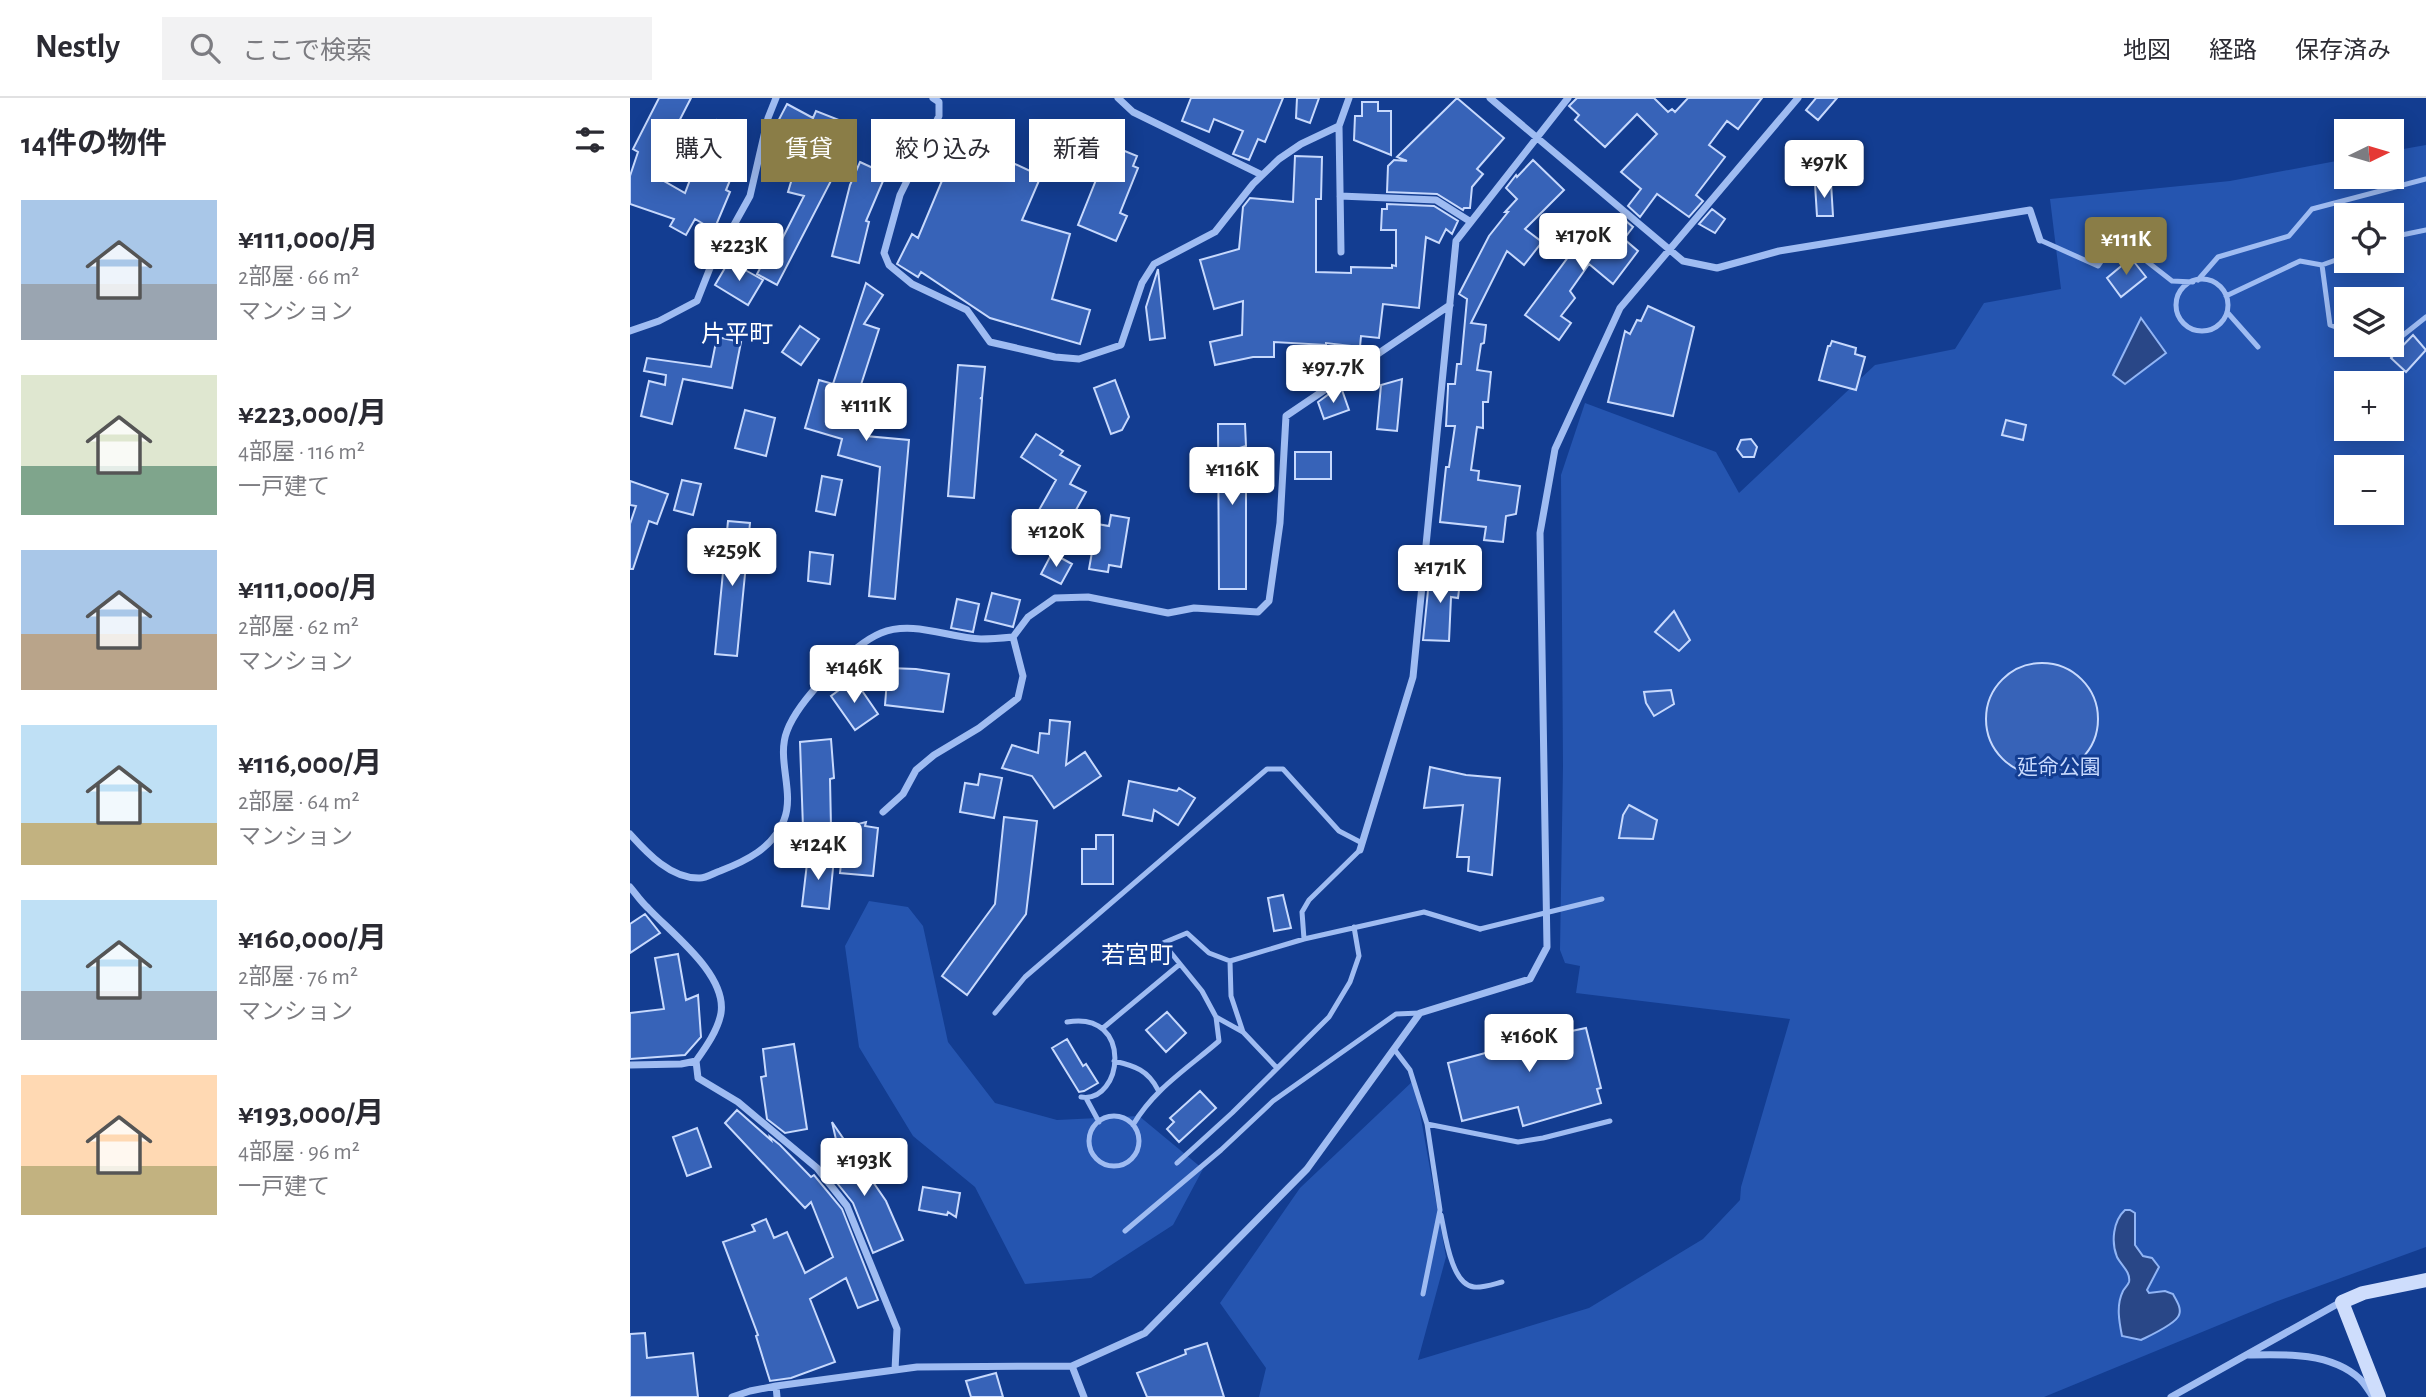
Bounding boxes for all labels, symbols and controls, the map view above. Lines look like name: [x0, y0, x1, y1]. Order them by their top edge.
search box: [162, 17, 652, 80]
icon: search: [186, 29, 224, 67]
text: Nestly: [35, 31, 120, 64]
text: ここで検索: [242, 38, 372, 64]
text: 地図: [2123, 39, 2171, 63]
text: 経路: [2209, 39, 2257, 63]
text: 保存済み: [2295, 39, 2391, 63]
chip: 購入: [651, 119, 747, 182]
chip: 賃貸: [761, 119, 857, 182]
chip: 絞り込み: [871, 119, 1015, 182]
chip: 新着: [1029, 119, 1125, 182]
north arrow: [2334, 119, 2404, 189]
map controls: [2334, 119, 2404, 525]
icon: filters: [571, 121, 609, 159]
text: 14件の物件: [21, 129, 167, 159]
pin: ¥97K: [1783, 140, 1865, 200]
text: ¥97K: [1801, 151, 1847, 174]
button: locate: [2334, 203, 2404, 273]
pin: ¥170K: [1534, 214, 1632, 273]
pin: ¥111K: [2077, 218, 2175, 277]
pin: ¥223K: [690, 223, 788, 283]
text: ¥111,000/月: [238, 224, 378, 254]
text: ¥170K: [1555, 224, 1611, 247]
icon: home: [77, 228, 161, 312]
text: ¥111K: [2101, 228, 2151, 251]
text: ¥223K: [710, 234, 768, 257]
text: 2部屋 · 66 m²: [238, 266, 359, 289]
button: layers: [2334, 287, 2404, 357]
text: マンション: [238, 301, 353, 324]
district label: 片平町: [701, 321, 773, 347]
pin: ¥97.7K: [1276, 345, 1390, 405]
text: ¥97.7K: [1302, 356, 1364, 379]
button: +: [2334, 371, 2404, 441]
pin: ¥111K: [817, 384, 915, 443]
text: ¥111K: [841, 394, 891, 417]
text: ¥223,000/月: [238, 399, 387, 429]
icon: home: [77, 403, 161, 487]
text: 4部屋 · 116 m²: [238, 441, 365, 464]
pin: ¥116K: [1183, 448, 1281, 507]
button: −: [2334, 455, 2404, 525]
text: ¥116K: [1205, 458, 1259, 481]
text: 一戸建て: [238, 476, 330, 499]
pin: ¥120K: [1007, 510, 1105, 569]
text: ¥120K: [1028, 520, 1084, 543]
pin: ¥259K: [683, 528, 781, 588]
text: ¥259K: [703, 539, 761, 562]
pin: ¥171K: [1391, 546, 1489, 605]
text: ¥171K: [1414, 556, 1466, 579]
text: ¥111,000/月: [238, 574, 378, 604]
icon: home: [77, 578, 161, 662]
text: 2部屋 · 62 m²: [238, 616, 359, 639]
pin: ¥146K: [805, 646, 903, 705]
text: マンション: [238, 651, 353, 674]
text: ¥146K: [826, 656, 882, 679]
text: ¥116,000/月: [238, 749, 382, 779]
icon: home: [77, 753, 161, 837]
park label: 延命公園: [2017, 756, 2101, 778]
text: 2部屋 · 64 m²: [238, 791, 359, 814]
pin: ¥124K: [769, 822, 867, 882]
text: マンション: [238, 826, 353, 849]
text: ¥124K: [790, 833, 846, 856]
text: ¥160,000/月: [238, 924, 387, 954]
icon: home: [77, 928, 161, 1012]
district label: 若宮町: [1101, 942, 1173, 968]
text: 2部屋 · 76 m²: [238, 966, 358, 989]
text: マンション: [238, 1001, 353, 1024]
pin: ¥160K: [1480, 1014, 1578, 1074]
text: ¥160K: [1501, 1025, 1557, 1048]
text: ¥193,000/月: [238, 1099, 384, 1129]
icon: home: [77, 1103, 161, 1187]
pin: ¥193K: [815, 1138, 913, 1198]
text: 4部屋 · 96 m²: [238, 1141, 360, 1164]
text: ¥193K: [837, 1149, 891, 1172]
text: 一戸建て: [238, 1176, 330, 1199]

